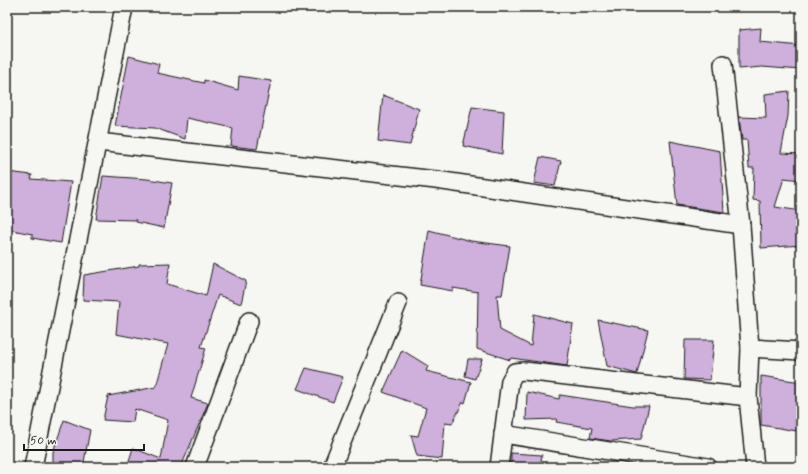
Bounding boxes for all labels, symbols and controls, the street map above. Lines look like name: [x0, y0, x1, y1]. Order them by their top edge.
scale bar: [24, 426, 144, 452]
text: 50 m: [30, 433, 57, 449]

